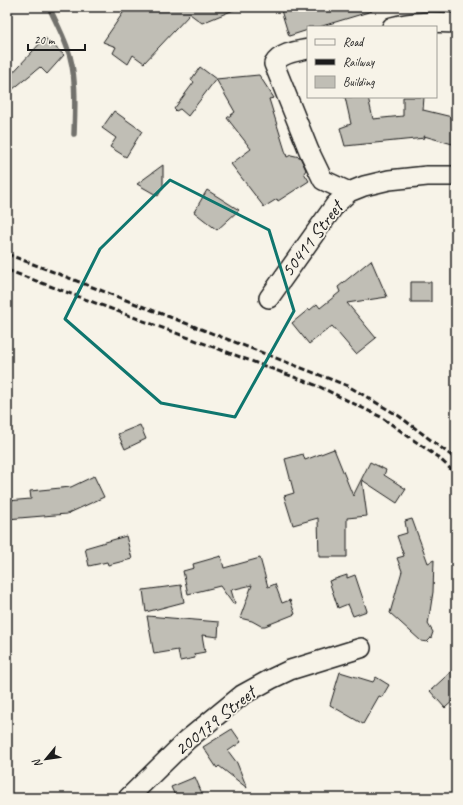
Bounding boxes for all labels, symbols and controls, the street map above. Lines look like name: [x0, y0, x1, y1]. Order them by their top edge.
scale bar: [28, 26, 85, 52]
legend: [307, 26, 437, 98]
text: 20 m: [34, 32, 56, 48]
text: Road: [343, 34, 365, 50]
text: Railway: [343, 54, 375, 70]
text: Building: [343, 74, 375, 90]
street label: 50411 Street: [276, 194, 350, 282]
street label: 200179 Street: [170, 679, 262, 761]
north arrow: [26, 739, 66, 779]
text: N: [28, 756, 45, 770]

